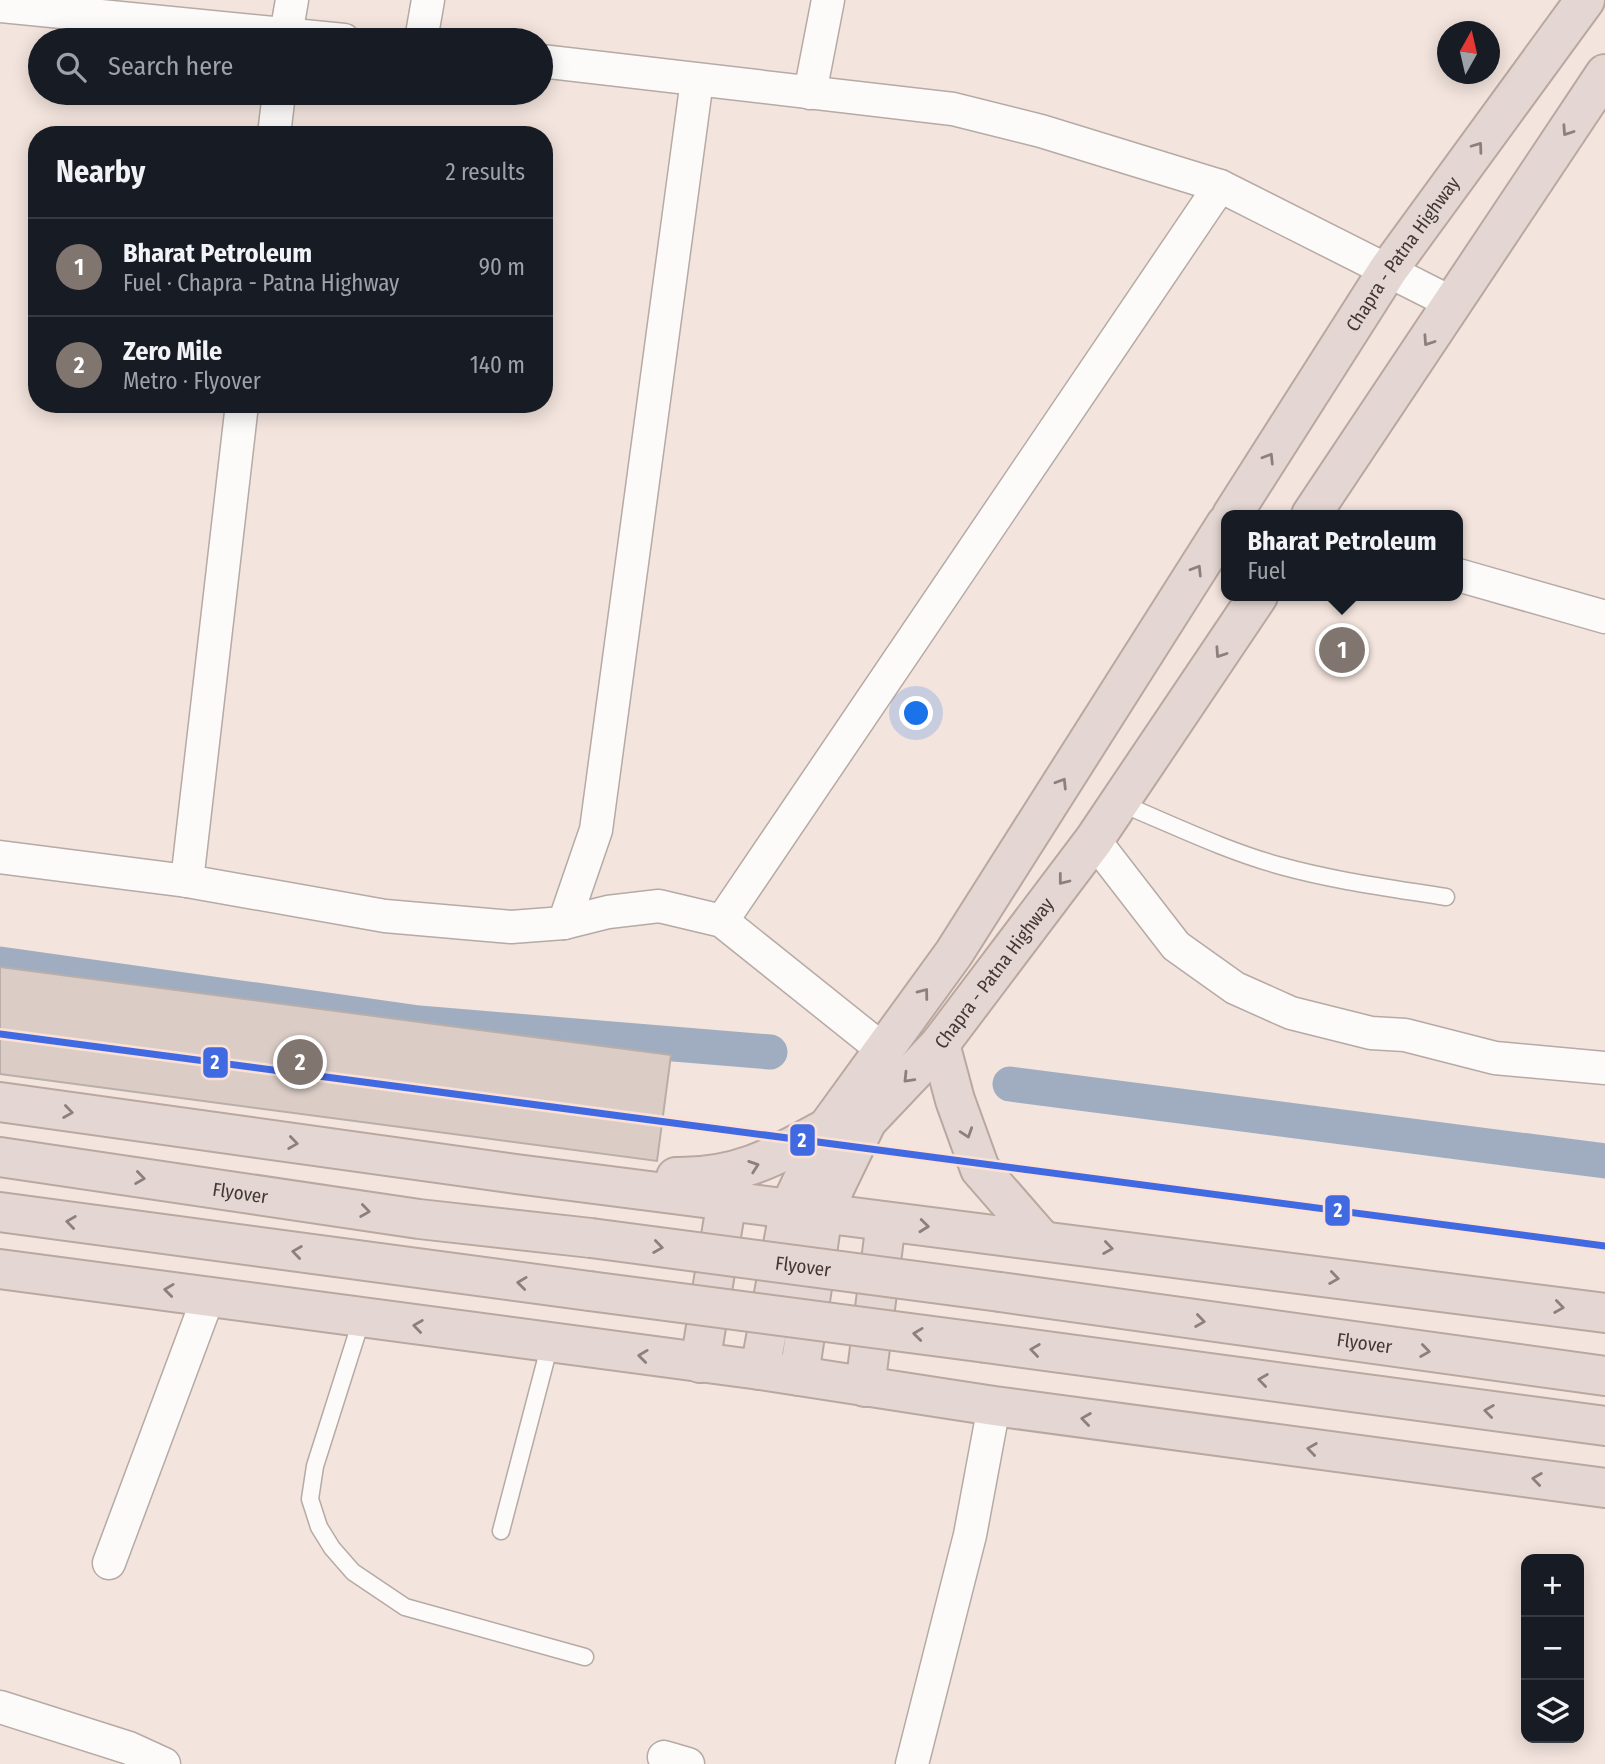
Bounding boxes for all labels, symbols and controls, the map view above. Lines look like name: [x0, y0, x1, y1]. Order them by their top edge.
north arrow: [1437, 21, 1500, 84]
search box: [28, 28, 553, 105]
icon: search: [52, 48, 90, 86]
text: Search here: [108, 51, 233, 82]
one-way arrow: [1563, 123, 1575, 136]
one-way arrow: [1469, 142, 1482, 155]
text: Nearby: [56, 154, 145, 190]
text: 2 results: [445, 158, 525, 186]
street label: Chapra - Patna Highway: [1341, 172, 1465, 336]
text: Bharat Petroleum: [123, 238, 312, 269]
text: 1: [74, 253, 84, 281]
text: 90 m: [479, 253, 525, 281]
text: Fuel · Chapra - Patna Highway: [123, 269, 399, 297]
one-way arrow: [1423, 333, 1436, 346]
text: Zero Mile: [123, 336, 222, 367]
text: 2: [74, 351, 84, 379]
text: 140 m: [470, 351, 525, 379]
text: Metro · Flyover: [123, 367, 261, 395]
one-way arrow: [1260, 452, 1273, 465]
popup: [1221, 510, 1463, 601]
text: Bharat Petroleum: [1247, 526, 1437, 557]
text: Fuel: [1247, 557, 1286, 585]
one-way arrow: [1189, 565, 1202, 578]
pin: 1: [1319, 624, 1365, 676]
one-way arrow: [1215, 645, 1228, 658]
your location: [899, 696, 933, 730]
one-way arrow: [1054, 777, 1067, 790]
one-way arrow: [1058, 873, 1071, 885]
street label: Chapra - Patna Highway: [930, 893, 1059, 1053]
one-way arrow: [916, 988, 928, 1001]
pin: 2: [277, 1036, 323, 1088]
line badge: 2: [202, 1046, 229, 1079]
text: 2: [210, 1051, 220, 1074]
one-way arrow: [903, 1070, 916, 1083]
one-way arrow: [62, 1104, 73, 1119]
line badge: 2: [789, 1123, 816, 1157]
one-way arrow: [959, 1126, 973, 1139]
text: 2: [797, 1129, 807, 1152]
one-way arrow: [287, 1135, 299, 1150]
one-way arrow: [748, 1160, 760, 1174]
one-way arrow: [134, 1170, 146, 1185]
street label: Flyover: [211, 1178, 270, 1209]
line badge: 2: [1324, 1194, 1351, 1227]
text: 2: [1333, 1199, 1343, 1222]
one-way arrow: [359, 1203, 371, 1218]
one-way arrow: [65, 1214, 77, 1229]
one-way arrow: [919, 1218, 930, 1233]
one-way arrow: [652, 1239, 664, 1254]
one-way arrow: [1102, 1240, 1114, 1255]
one-way arrow: [291, 1245, 302, 1260]
street label: Flyover: [774, 1251, 833, 1282]
one-way arrow: [1328, 1270, 1340, 1285]
one-way arrow: [516, 1275, 527, 1290]
one-way arrow: [163, 1283, 174, 1298]
one-way arrow: [1554, 1300, 1565, 1315]
one-way arrow: [1194, 1313, 1205, 1328]
one-way arrow: [412, 1318, 424, 1333]
one-way arrow: [912, 1327, 924, 1342]
street label: Flyover: [1335, 1328, 1394, 1358]
one-way arrow: [1029, 1342, 1041, 1357]
one-way arrow: [1419, 1344, 1431, 1359]
one-way arrow: [638, 1349, 649, 1364]
one-way arrow: [1257, 1373, 1269, 1388]
one-way arrow: [1483, 1403, 1495, 1418]
one-way arrow: [1081, 1411, 1092, 1426]
one-way arrow: [1306, 1441, 1318, 1456]
one-way arrow: [1531, 1472, 1543, 1487]
map controls: [1521, 1554, 1584, 1743]
button: +: [1521, 1554, 1584, 1617]
button: −: [1521, 1617, 1584, 1680]
button: layers: [1521, 1680, 1584, 1743]

